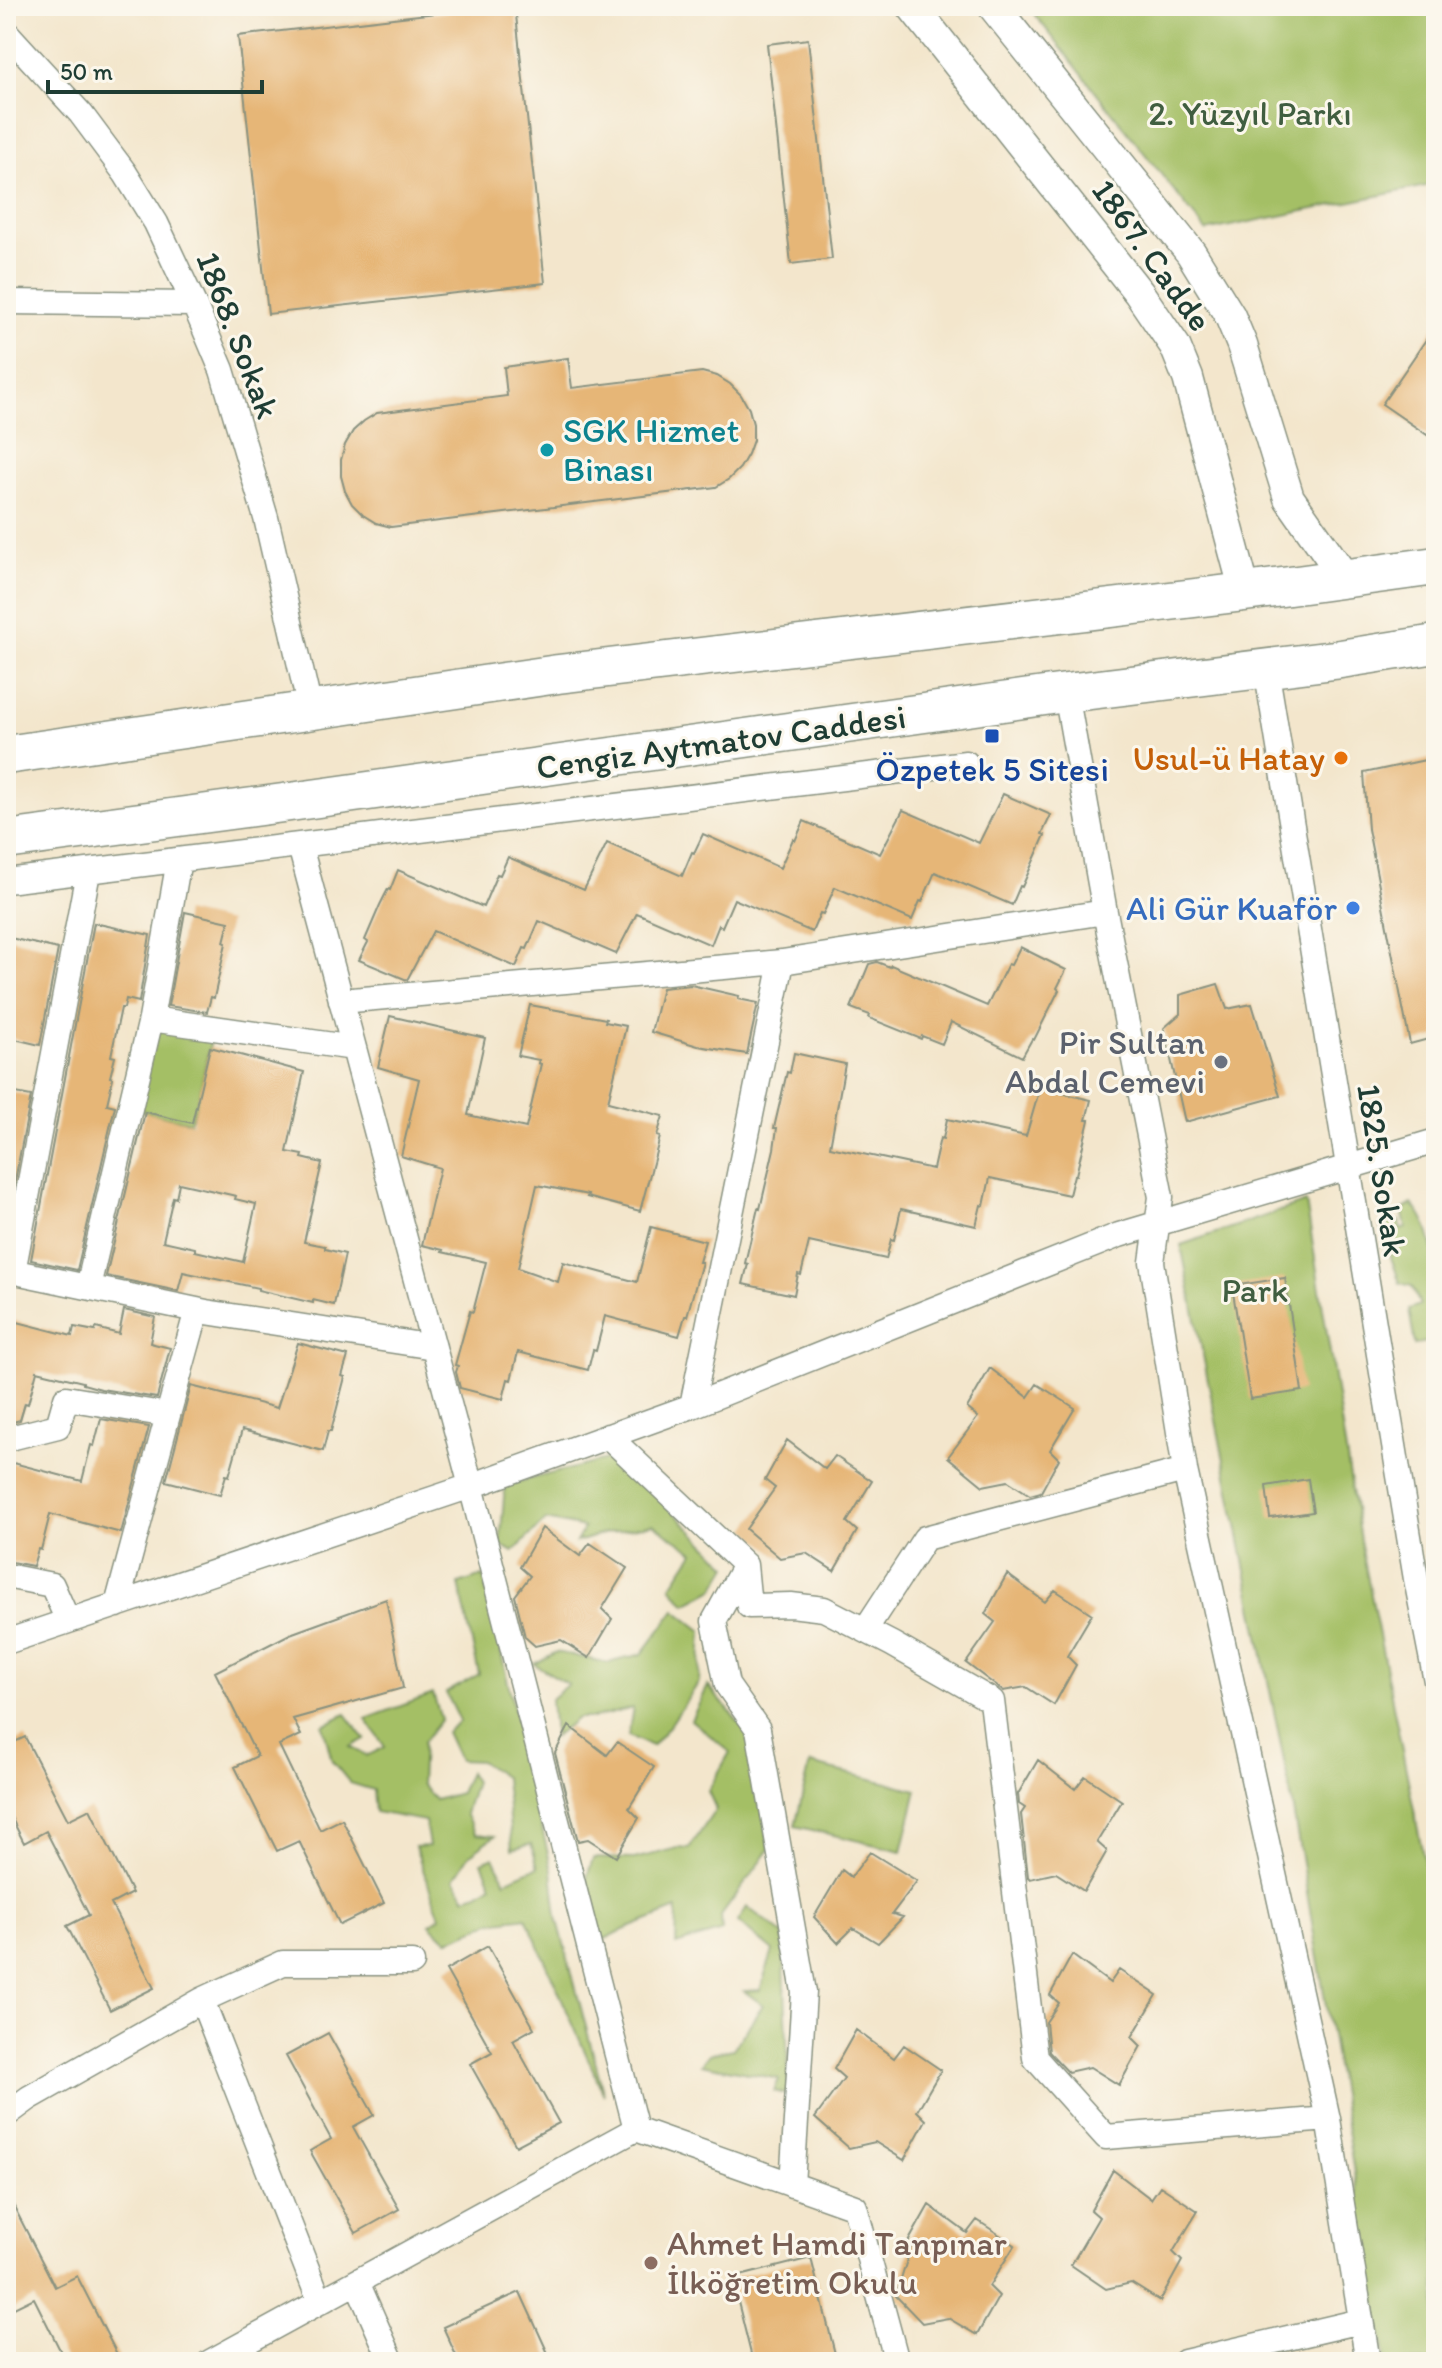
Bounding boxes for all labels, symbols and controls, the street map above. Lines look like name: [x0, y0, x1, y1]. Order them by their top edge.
scale bar: [48, 44, 262, 94]
text: 50 m: [60, 57, 113, 86]
park label: 2. Yüzyıl Parkı: [1148, 93, 1352, 134]
street label: 1867. Cadde: [1083, 171, 1221, 339]
street label: 1868. Sokak: [187, 246, 289, 424]
place label: SGK Hizmet Binası: [563, 410, 739, 490]
marker: SGK Hizmet Binası: [538, 441, 556, 459]
street label: Cengiz Aytmatov Caddesi: [534, 696, 908, 788]
marker: Özpetek 5 Sitesi: [983, 727, 1001, 745]
place label: Usul-ü Hatay: [1132, 738, 1325, 779]
place label: Özpetek 5 Sitesi: [875, 749, 1109, 790]
marker: Usul-ü Hatay: [1332, 749, 1350, 767]
place label: Ali Gür Kuaför: [1126, 888, 1337, 929]
marker: Ali Gür Kuaför: [1344, 899, 1362, 917]
place label: Pir Sultan Abdal Cemevi: [1005, 1022, 1205, 1102]
marker: Pir Sultan Abdal Cemevi: [1212, 1053, 1230, 1071]
street label: 1825. Sokak: [1348, 1081, 1416, 1259]
park label: Park: [1222, 1270, 1288, 1311]
place label: Ahmet Hamdi Tanpınar İlköğretim Okulu: [667, 2223, 1007, 2303]
marker: Ahmet Hamdi Tanpınar İlköğretim Okulu: [642, 2254, 660, 2272]

